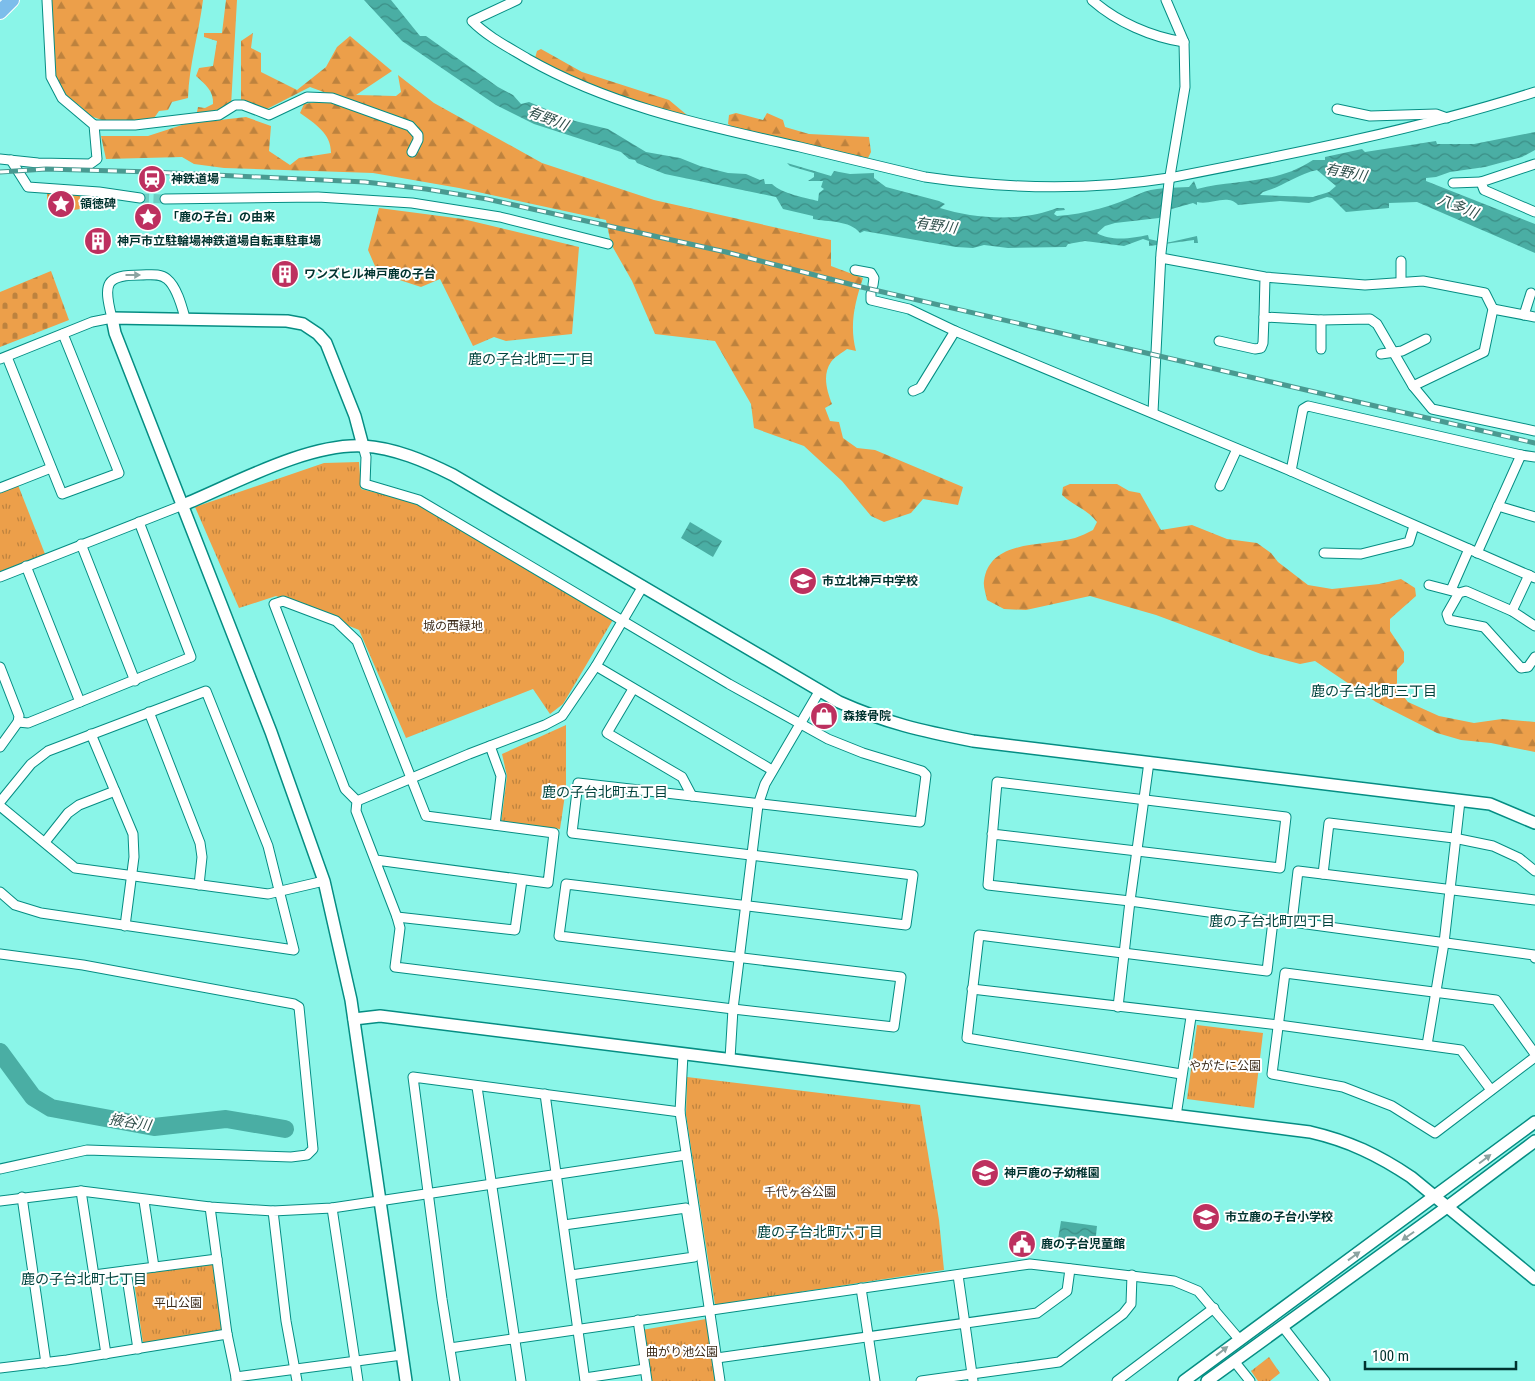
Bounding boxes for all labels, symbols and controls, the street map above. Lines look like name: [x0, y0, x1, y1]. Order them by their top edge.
water label: 有野川: [526, 103, 572, 134]
water label: 有野川: [1324, 160, 1370, 184]
station icon: 神鉄道場: [137, 164, 167, 194]
place label: 神鉄道場: [171, 172, 219, 186]
place icon: 領徳碑: [46, 189, 76, 219]
water label: 八多川: [1436, 191, 1482, 222]
place label: 領徳碑: [80, 197, 116, 211]
place icon: 「鹿の子台」の由来: [133, 202, 163, 232]
place label: 「鹿の子台」の由来: [167, 210, 275, 224]
water label: 有野川: [914, 214, 960, 236]
building icon: 神戸市立駐輪場神鉄道場自転車駐車場: [83, 226, 113, 256]
place label: 神戸市立駐輪場神鉄道場自転車駐車場: [117, 234, 321, 248]
building icon: ワンズヒル神戸鹿の子台: [270, 259, 300, 289]
place label: ワンズヒル神戸鹿の子台: [304, 267, 436, 281]
one-way arrow: [126, 271, 142, 279]
district label: 鹿の子台北町二丁目: [468, 351, 594, 367]
school or university icon: 市立北神戸中学校: [788, 566, 818, 596]
place label: 市立北神戸中学校: [822, 574, 918, 588]
park label: 城の西緑地: [423, 619, 483, 633]
district label: 鹿の子台北町三丁目: [1311, 683, 1437, 699]
shop icon: 森接骨院: [809, 701, 839, 731]
place label: 森接骨院: [843, 709, 891, 723]
district label: 鹿の子台北町五丁目: [542, 784, 668, 800]
district label: 鹿の子台北町四丁目: [1209, 913, 1335, 929]
park label: やがたに公園: [1189, 1059, 1261, 1073]
water label: 掖谷川: [108, 1111, 154, 1133]
one-way arrow: [1478, 1154, 1491, 1165]
school or university icon: 神戸鹿の子幼稚園: [970, 1158, 1000, 1188]
place label: 神戸鹿の子幼稚園: [1004, 1166, 1100, 1180]
park label: 千代ヶ谷公園: [764, 1185, 836, 1199]
school or university icon: 市立鹿の子台小学校: [1191, 1202, 1221, 1232]
place label: 市立鹿の子台小学校: [1225, 1210, 1333, 1224]
district label: 鹿の子台北町六丁目: [757, 1224, 883, 1240]
public building icon: 鹿の子台児童館: [1007, 1229, 1037, 1259]
one-way arrow: [1401, 1231, 1415, 1241]
place label: 鹿の子台児童館: [1041, 1237, 1125, 1251]
one-way arrow: [1347, 1251, 1361, 1261]
district label: 鹿の子台北町七丁目: [21, 1271, 147, 1287]
park label: 平山公園: [154, 1296, 202, 1310]
scale bar: [1365, 1338, 1516, 1370]
park label: 曲がり池公園: [646, 1345, 718, 1359]
one-way arrow: [1215, 1346, 1228, 1357]
text: 100 m: [1372, 1347, 1409, 1365]

